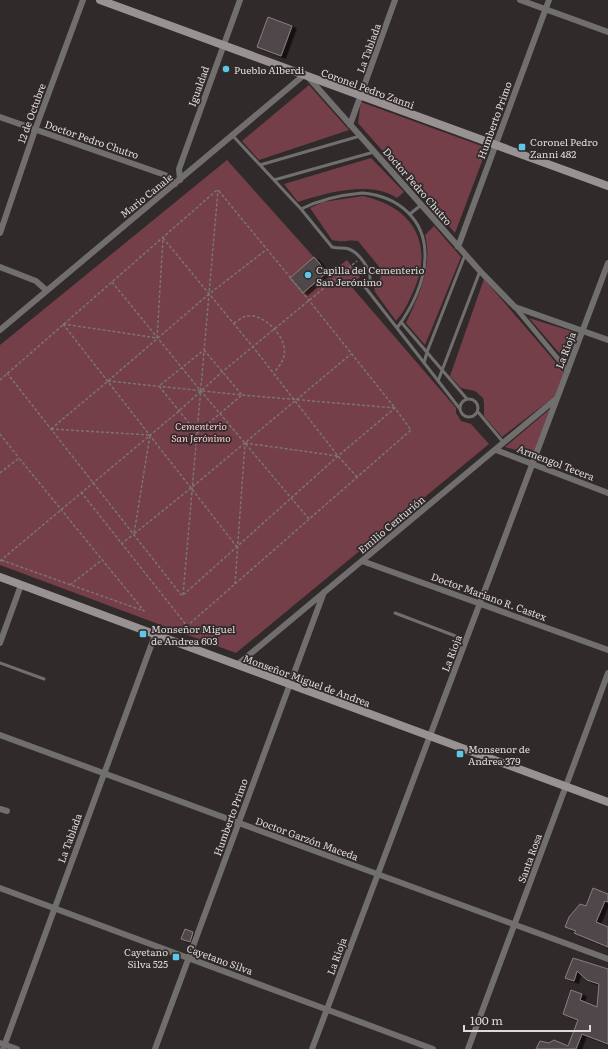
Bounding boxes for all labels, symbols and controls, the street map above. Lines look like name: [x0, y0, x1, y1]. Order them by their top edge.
street label: La Tablada: [352, 21, 384, 75]
place label: Pueblo Alberdi: [234, 62, 305, 77]
street label: Igualdad: [184, 64, 212, 108]
marker: Pueblo Alberdi: [221, 64, 231, 74]
street label: Coronel Pedro Zanni: [319, 64, 417, 112]
street label: Humberto Primo: [473, 79, 515, 161]
street label: 12 de Octubre: [13, 81, 49, 145]
street label: Doctor Pedro Chutro: [43, 116, 141, 162]
place label: Coronel Pedro Zanni 482: [530, 134, 598, 161]
marker: Coronel Pedro Zanni 482: [517, 142, 527, 152]
street label: Doctor Pedro Chutro: [380, 144, 456, 228]
street label: Mario Canale: [117, 169, 175, 221]
place label: Capilla del Cementerio San Jerónimo: [316, 262, 424, 289]
marker: Capilla del Cementerio San Jerónimo: [303, 270, 313, 280]
street label: La Rioja: [551, 329, 579, 371]
park label: Cementerio San Jerónimo: [171, 418, 231, 445]
street label: Armengol Tecera: [515, 440, 597, 484]
street label: Emilio Centurión: [354, 491, 428, 556]
street label: Doctor Mariano R. Castex: [429, 568, 549, 624]
place label: Monseñor Miguel de Andrea 603: [151, 621, 236, 648]
marker: Monseñor Miguel de Andrea 603: [138, 629, 148, 639]
street label: La Rioja: [437, 632, 465, 674]
street label: Monseñor Miguel de Andrea: [241, 650, 373, 710]
place label: Monsenor de Andrea 379: [468, 741, 530, 768]
marker: Monsenor de Andrea 379: [455, 749, 465, 759]
street label: Humberto Primo: [209, 776, 251, 858]
street label: La Tablada: [53, 811, 85, 865]
street label: Doctor Garzón Maceda: [253, 812, 361, 864]
street label: Santa Rosa: [513, 831, 545, 885]
street label: La Rioja: [322, 935, 350, 977]
street label: Cayetano Silva: [185, 940, 256, 978]
place label: Cayetano Silva 525: [124, 944, 168, 971]
marker: Cayetano Silva 525: [171, 952, 181, 962]
scale bar: [464, 1007, 590, 1033]
text: 100 m: [470, 1011, 503, 1029]

